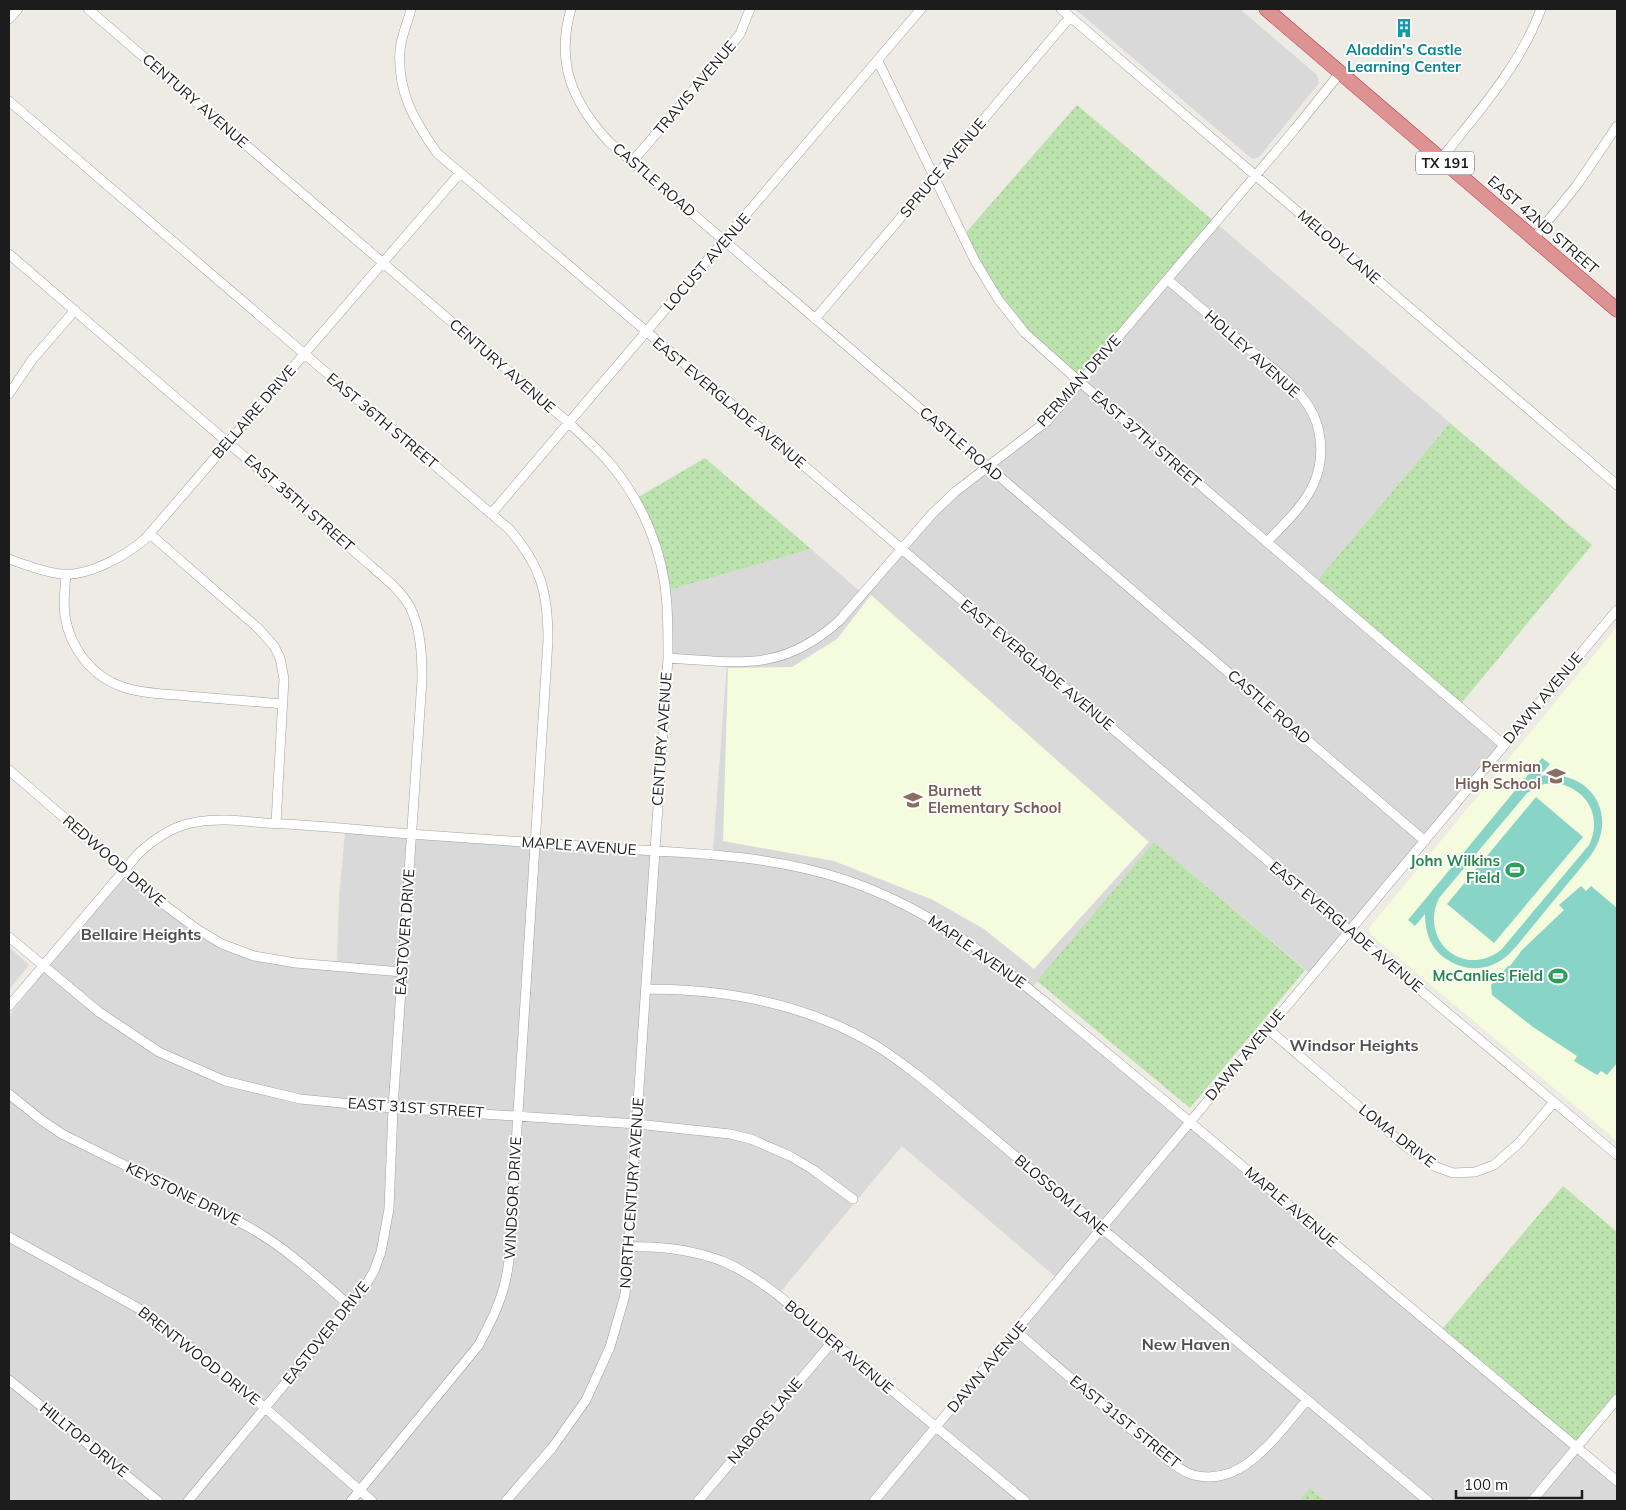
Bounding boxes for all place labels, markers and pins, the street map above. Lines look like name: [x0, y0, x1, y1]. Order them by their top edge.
building icon: Aladdin's Castle Learning Center: [1393, 17, 1415, 39]
place label: Aladdin's Castle Learning Center: [1346, 40, 1462, 76]
place label: Permian High School: [1455, 757, 1541, 793]
school or university icon: Permian High School: [1545, 765, 1567, 787]
place label: Burnett Elementary School: [928, 781, 1061, 817]
school or university icon: Burnett Elementary School: [902, 789, 924, 811]
place label: John Wilkins Field: [1410, 851, 1500, 887]
sports icon: John Wilkins Field: [1504, 859, 1526, 881]
sports icon: McCanlies Field: [1547, 965, 1569, 987]
place label: McCanlies Field: [1432, 966, 1543, 985]

